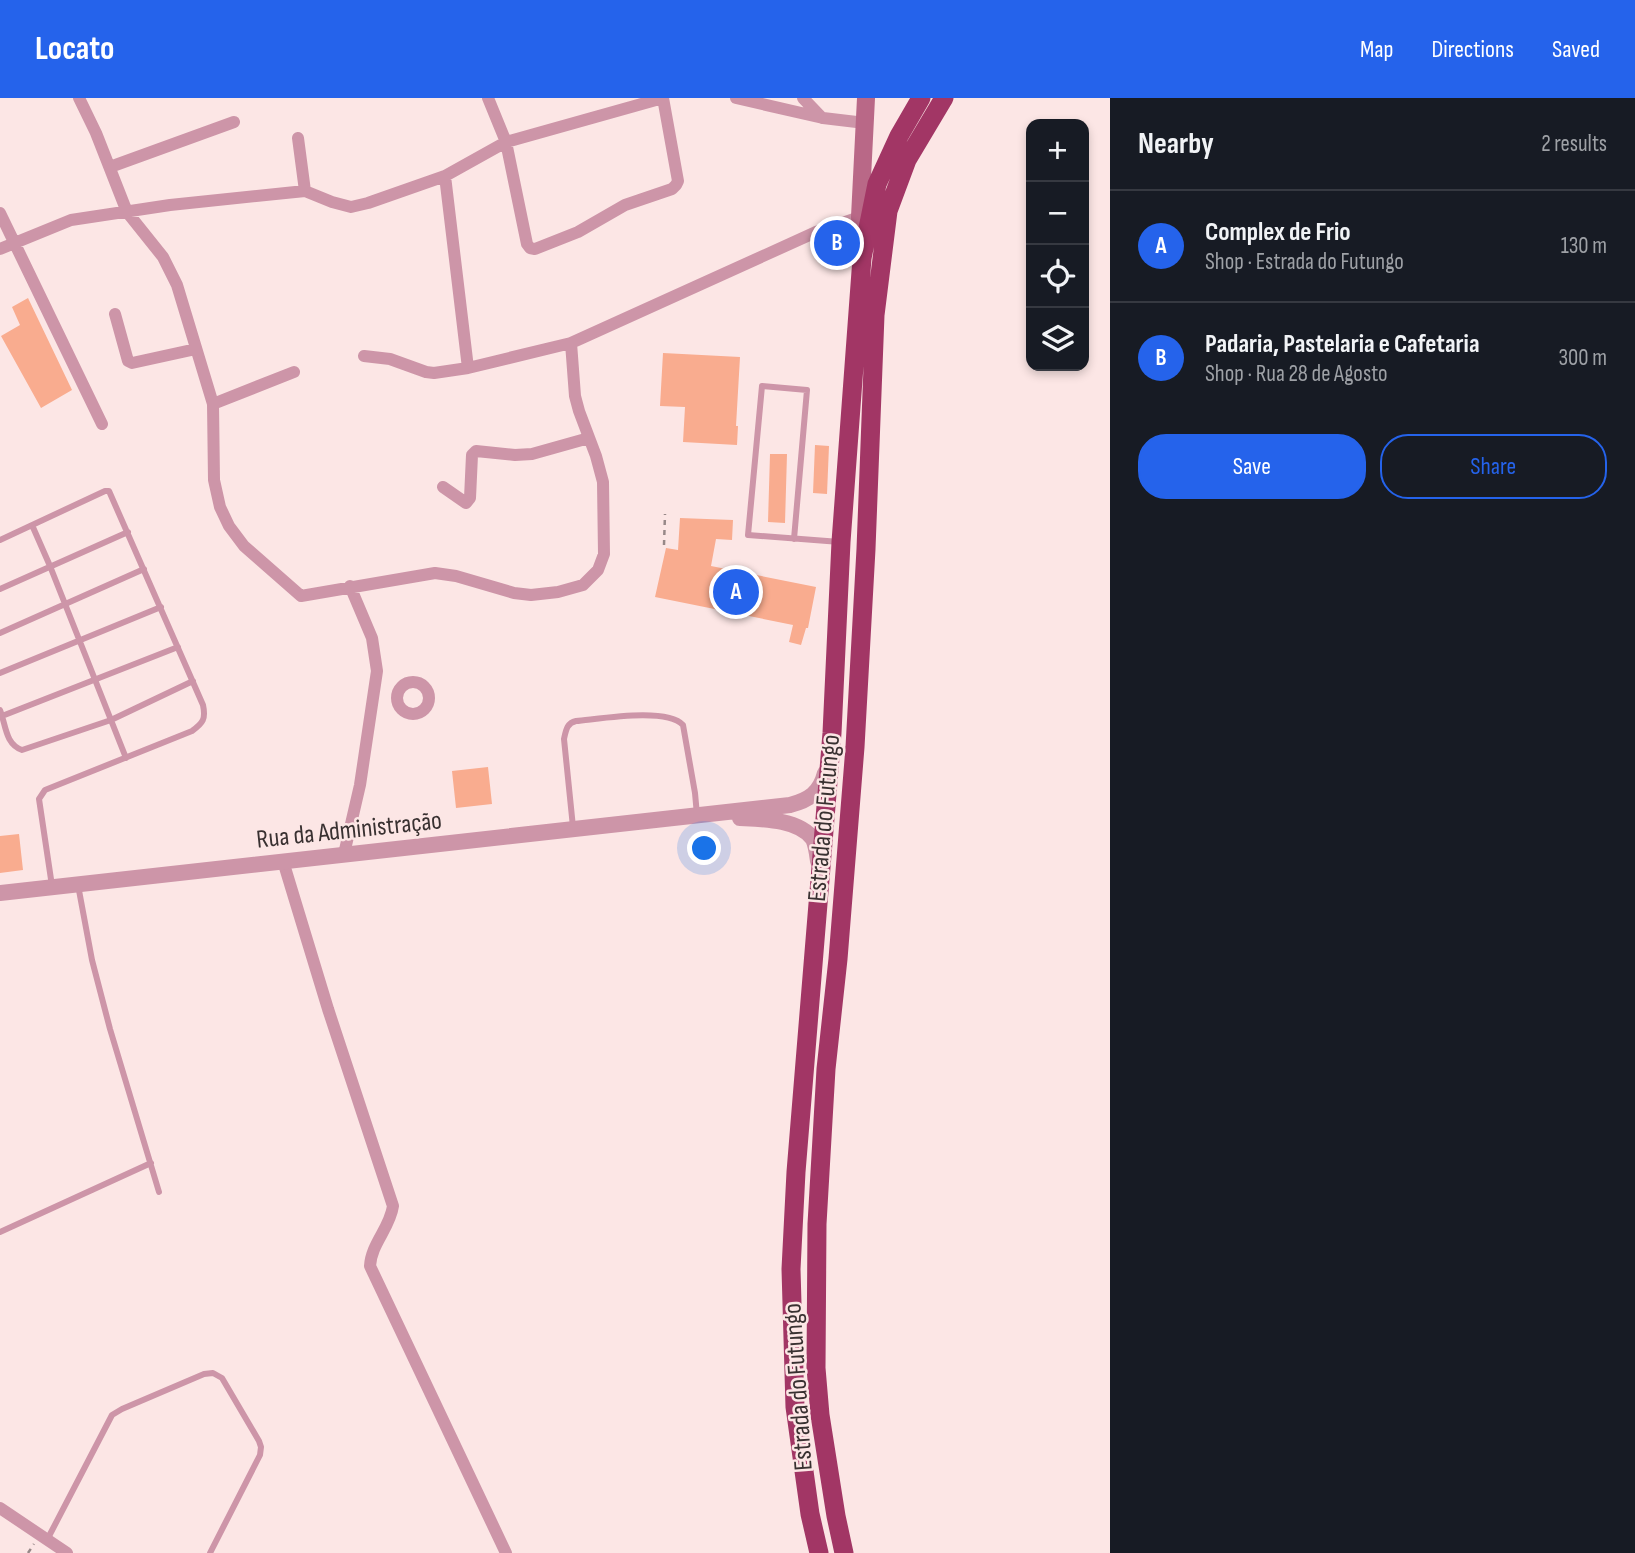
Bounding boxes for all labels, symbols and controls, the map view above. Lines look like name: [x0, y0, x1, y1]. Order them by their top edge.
text: Locato: [35, 29, 114, 69]
text: Map: [1360, 35, 1393, 64]
text: Directions: [1431, 35, 1514, 64]
text: Saved: [1552, 35, 1600, 64]
map controls: [1026, 119, 1089, 371]
button: +: [1026, 119, 1089, 182]
text: Nearby: [1138, 126, 1214, 162]
text: 2 results: [1541, 130, 1607, 158]
button: −: [1026, 182, 1089, 245]
pin: B: [814, 217, 860, 269]
text: Complex de Frio: [1205, 217, 1351, 248]
text: A: [1156, 232, 1166, 260]
text: 130 m: [1561, 232, 1607, 260]
button: locate: [1026, 245, 1089, 308]
text: Shop · Estrada do Futungo: [1205, 248, 1404, 276]
button: layers: [1026, 308, 1089, 371]
text: Padaria, Pastelaria e Cafetaria: [1205, 329, 1480, 360]
text: B: [1156, 344, 1166, 372]
text: 300 m: [1558, 344, 1607, 372]
text: Shop · Rua 28 de Agosto: [1205, 360, 1388, 388]
button: Save: [1138, 434, 1366, 499]
button: Share: [1380, 434, 1607, 499]
pin: A: [713, 566, 759, 618]
street label: Estrada do Futungo: [802, 733, 847, 903]
street label: Rua da Administração: [255, 805, 443, 856]
your location: [687, 831, 721, 865]
street label: Estrada do Futungo: [777, 1302, 820, 1472]

